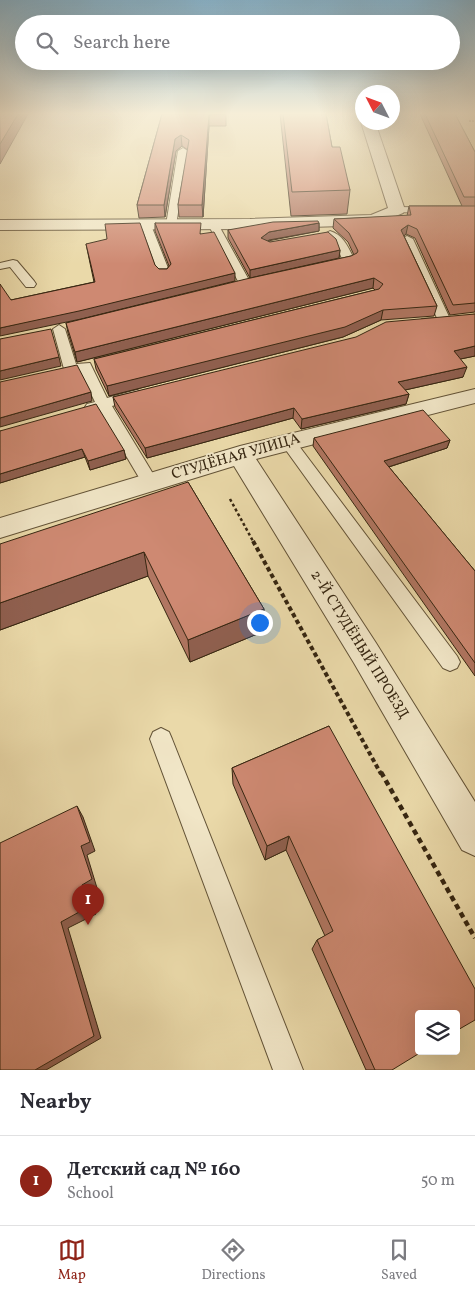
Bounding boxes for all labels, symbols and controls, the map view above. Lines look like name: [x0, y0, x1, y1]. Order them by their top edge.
search box: [15, 15, 460, 70]
icon: search: [33, 29, 61, 57]
text: Search here: [73, 30, 170, 56]
north arrow: [355, 85, 400, 130]
street label: СТУДЁНАЯ УЛИЦА: [169, 428, 303, 485]
street label: 2-Й СТУДЁНЫЙ ПРОЕЗД: [305, 567, 413, 724]
your location: [247, 610, 273, 636]
pin: 1: [72, 884, 104, 925]
map controls: [415, 1010, 460, 1055]
button: layers: [415, 1010, 460, 1055]
text: Nearby: [20, 1088, 91, 1117]
text: Детский сад № 160: [67, 1157, 240, 1183]
text: 1: [33, 1170, 39, 1192]
text: 50 m: [421, 1170, 455, 1192]
text: School: [67, 1183, 114, 1205]
tab: Map: [58, 1236, 86, 1285]
tab: Directions: [201, 1236, 266, 1285]
tab: Saved: [381, 1236, 417, 1285]

